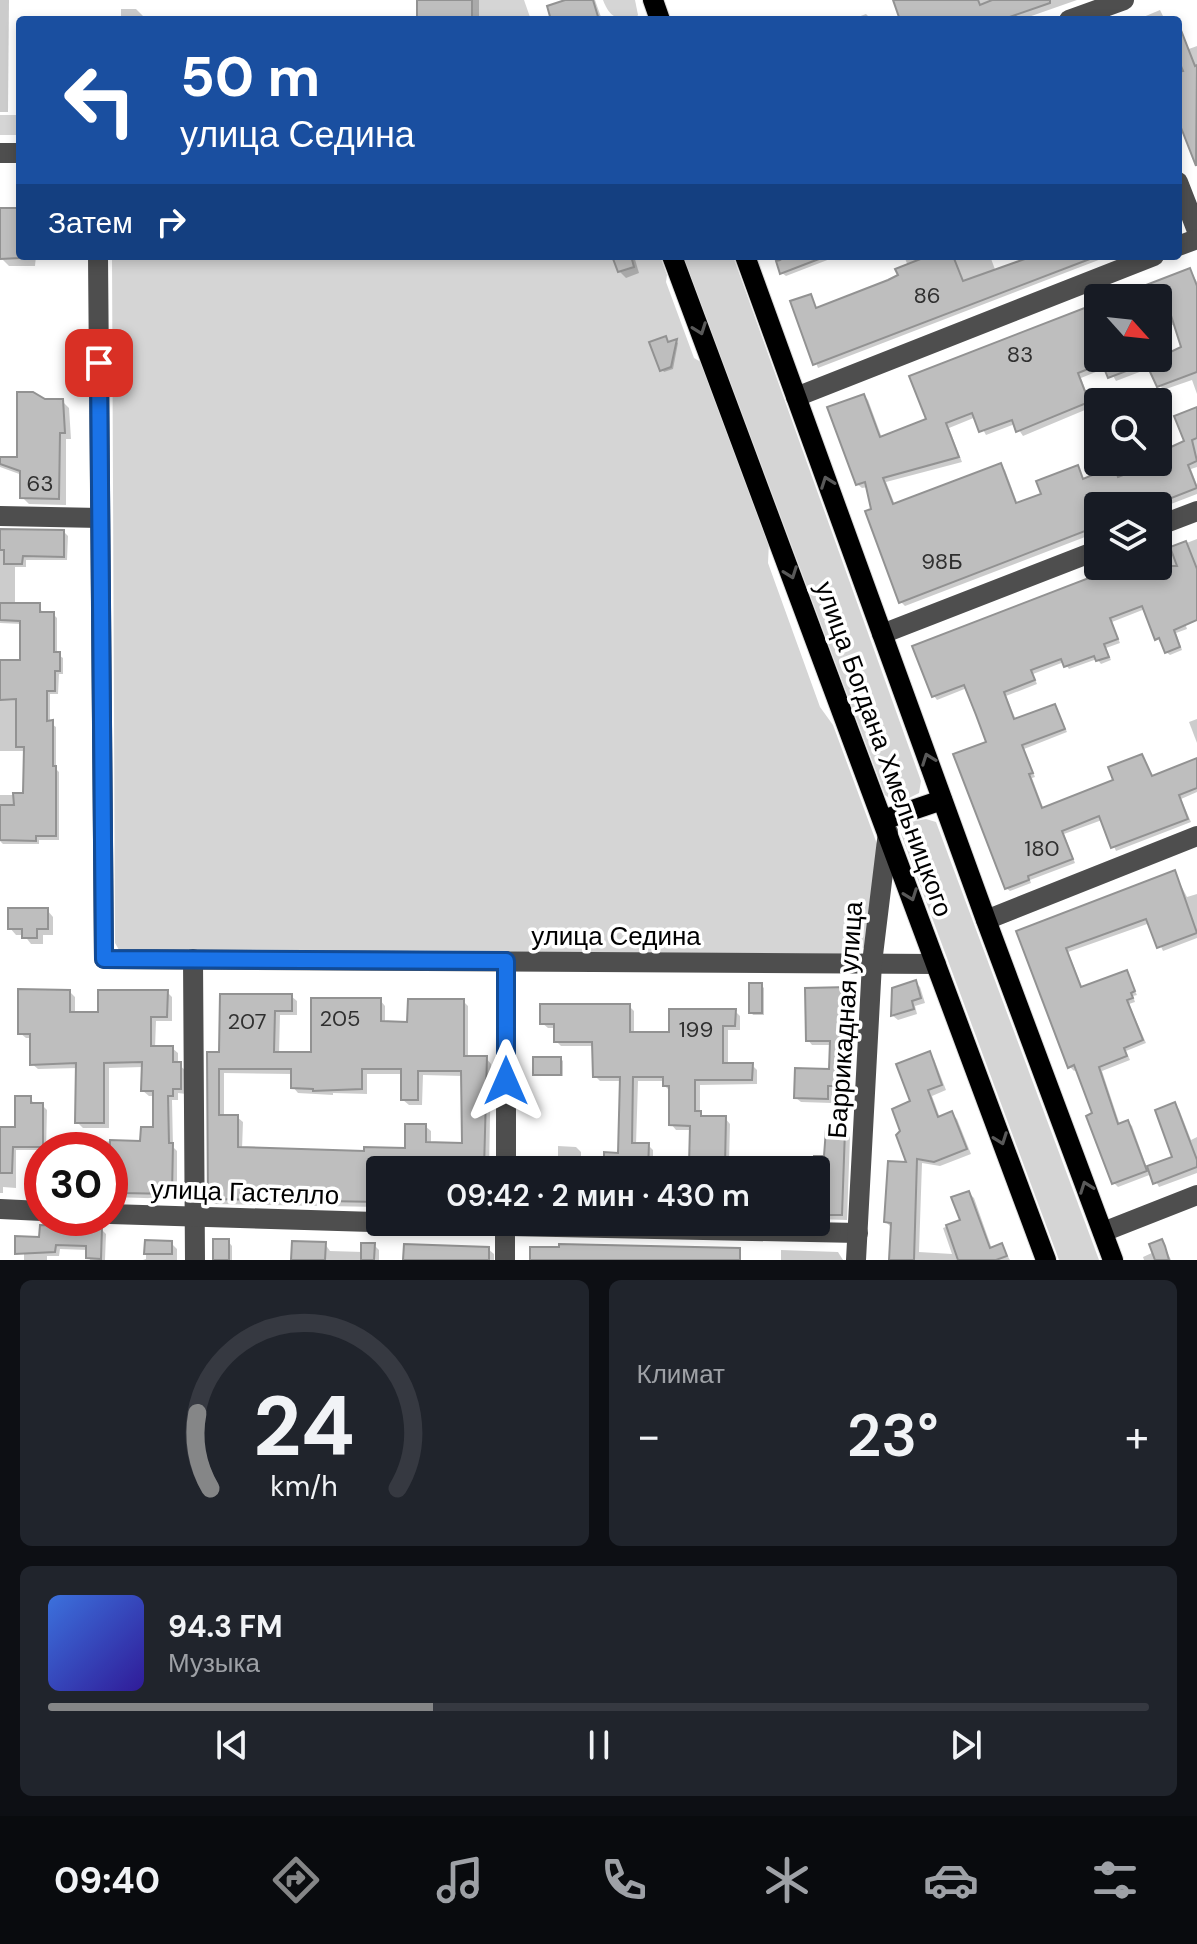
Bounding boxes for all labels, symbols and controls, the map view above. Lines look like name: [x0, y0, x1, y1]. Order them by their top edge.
text: 50 m: [180, 40, 320, 113]
icon: left: [48, 48, 152, 152]
text: улица Седина: [180, 111, 415, 158]
icon: right: [149, 200, 193, 244]
text: Затем: [48, 203, 133, 242]
house number: 86: [913, 281, 941, 310]
north arrow: [1084, 284, 1172, 372]
map controls: [1084, 284, 1172, 580]
one-way arrow: [690, 321, 707, 335]
pin: [65, 329, 133, 397]
house number: 83: [1007, 340, 1033, 369]
icon: arrive: [77, 341, 121, 385]
button: search: [1084, 388, 1172, 476]
house number: 63: [27, 469, 53, 498]
one-way arrow: [820, 476, 837, 490]
button: layers: [1084, 492, 1172, 580]
house number: 98Б: [921, 547, 963, 576]
one-way arrow: [781, 565, 798, 579]
street label: улица Богдана Хмельницкого: [807, 577, 961, 921]
one-way arrow: [921, 753, 937, 767]
house number: 180: [1024, 834, 1060, 863]
one-way arrow: [901, 887, 918, 901]
street label: Баррикадная улица: [820, 900, 870, 1140]
street label: улица Седина: [531, 919, 701, 953]
house number: 205: [320, 1004, 360, 1033]
house number: 207: [228, 1007, 266, 1036]
house number: 199: [679, 1015, 713, 1044]
position arrow: [464, 1039, 548, 1123]
one-way arrow: [991, 1131, 1008, 1145]
speed limit sign: 30: [24, 1132, 128, 1236]
street label: улица Гастелло: [150, 1172, 340, 1212]
text: 09:42 · 2 мин · 430 m: [446, 1176, 750, 1215]
one-way arrow: [1079, 1181, 1096, 1195]
text: Климат: [637, 1357, 725, 1391]
text: 24: [254, 1372, 355, 1481]
text: 23°: [847, 1396, 939, 1475]
text: −: [637, 1407, 661, 1465]
text: +: [1125, 1407, 1149, 1465]
text: km/h: [270, 1468, 338, 1505]
text: 94.3 FM: [168, 1607, 283, 1646]
text: Музыка: [168, 1646, 260, 1680]
icon: previous: [210, 1723, 254, 1767]
icon: pause: [577, 1723, 621, 1767]
icon: next: [944, 1723, 988, 1767]
icon: directions: [268, 1852, 324, 1908]
icon: music: [432, 1852, 488, 1908]
icon: phone: [596, 1852, 652, 1908]
icon: climate: [759, 1852, 815, 1908]
icon: car: [923, 1852, 979, 1908]
icon: filters: [1087, 1852, 1143, 1908]
text: 09:40: [54, 1857, 160, 1904]

